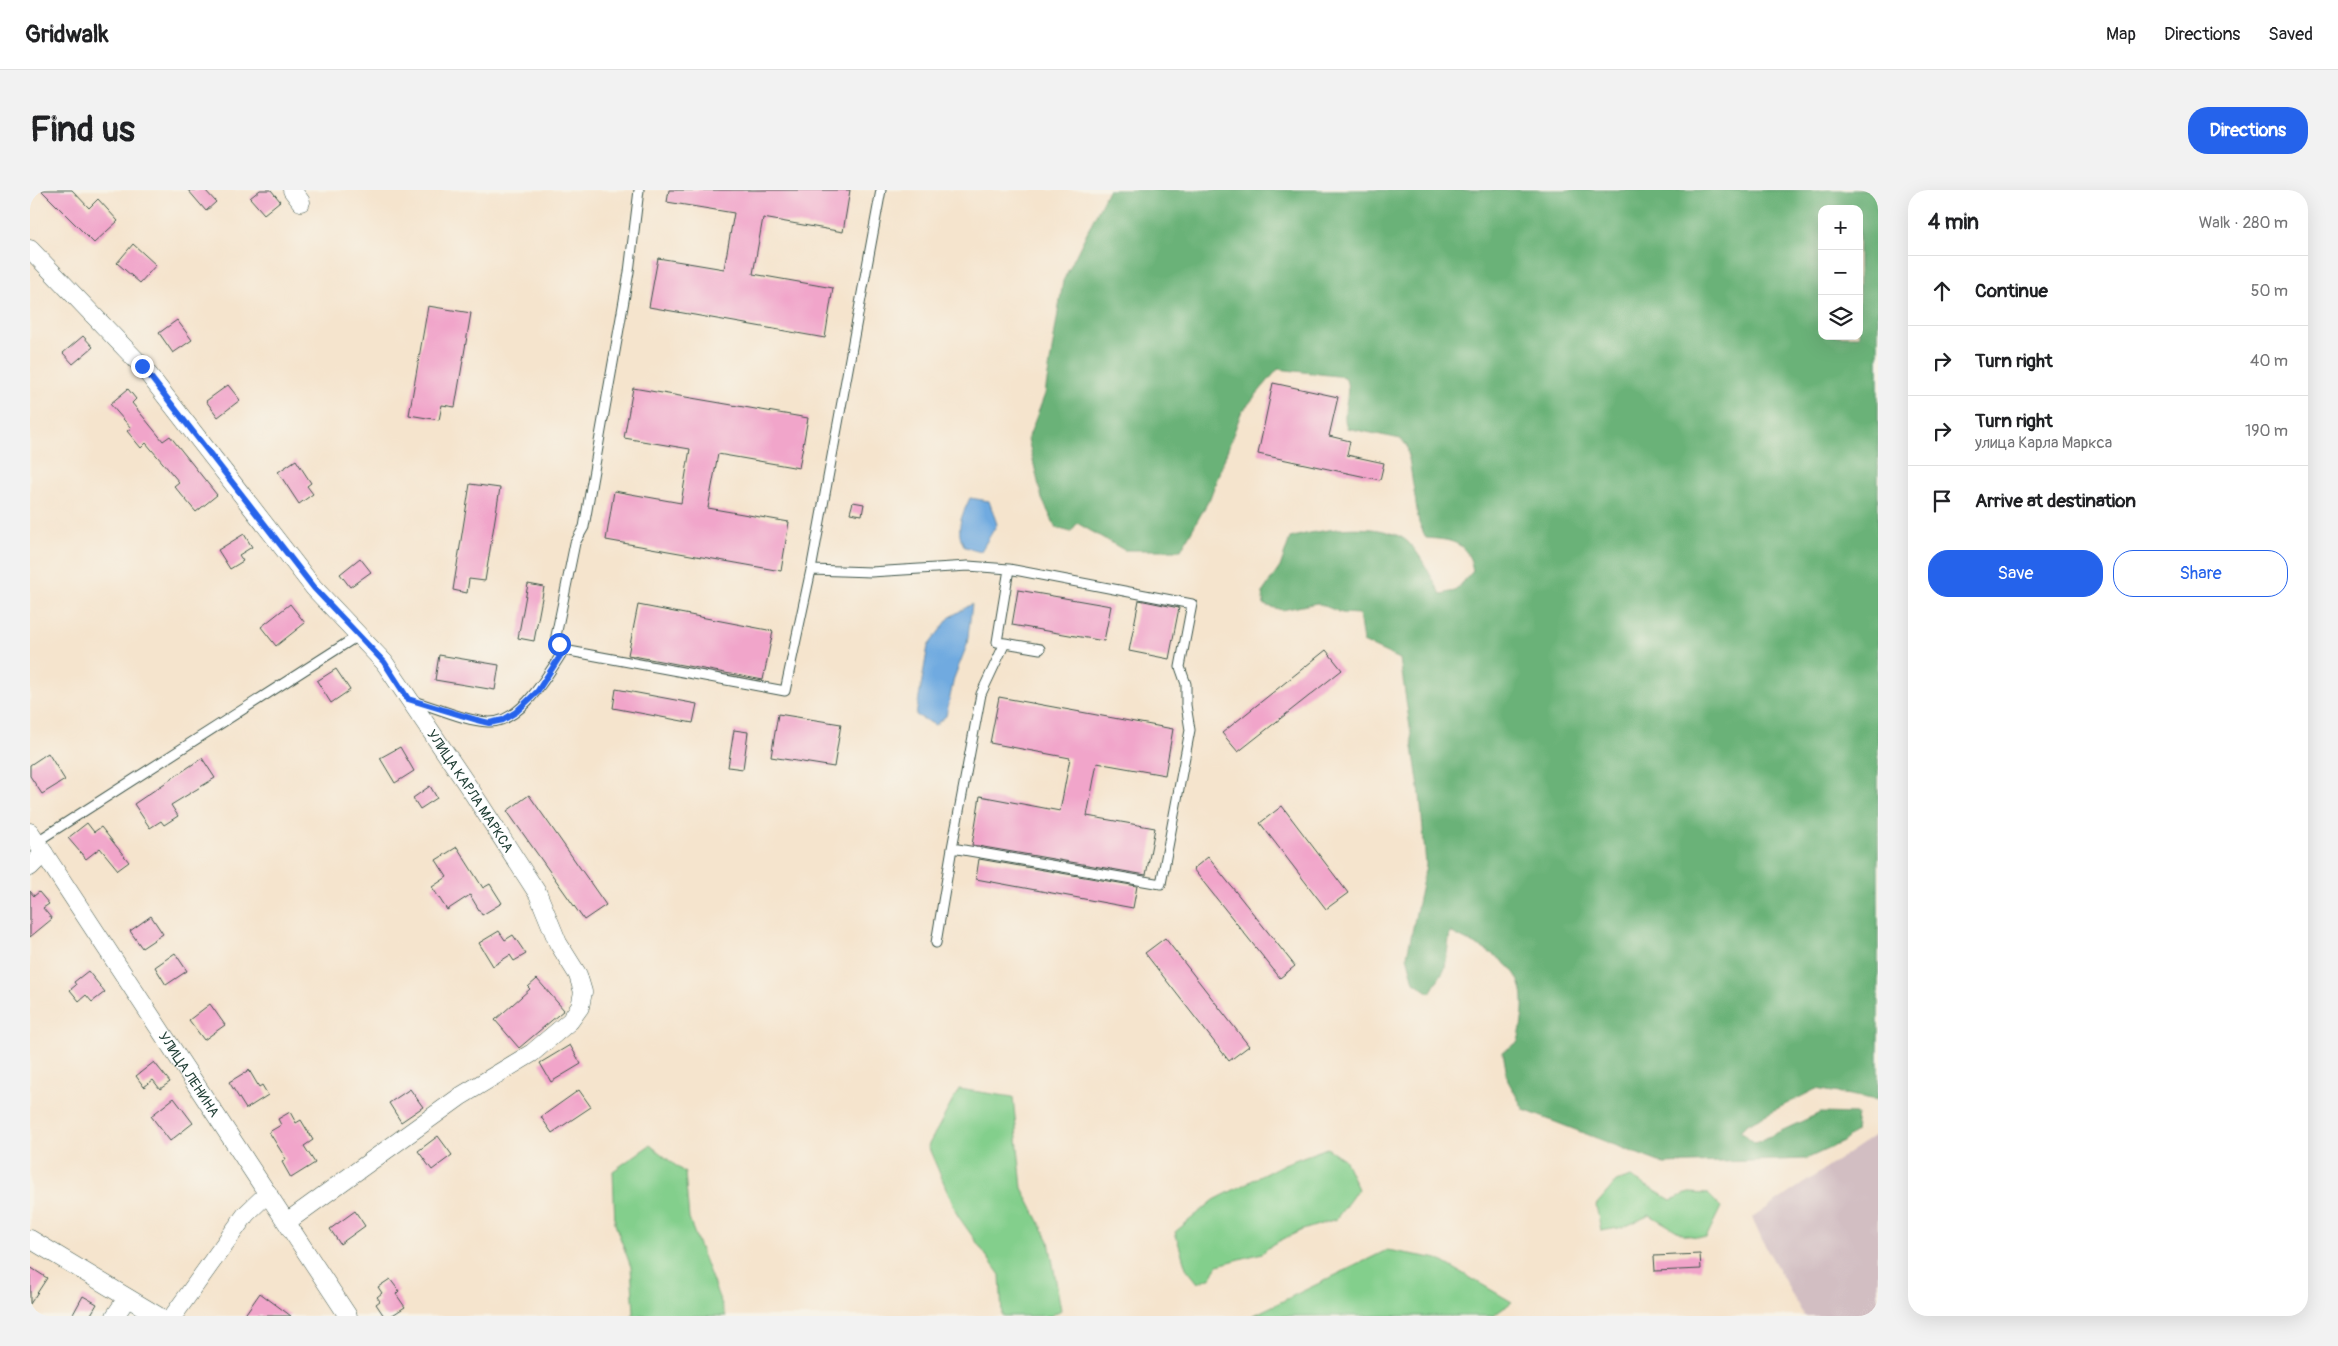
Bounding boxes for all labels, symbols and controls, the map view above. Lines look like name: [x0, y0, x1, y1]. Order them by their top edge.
text: Gridwalk: [25, 20, 109, 49]
text: Map: [2106, 23, 2136, 46]
text: Directions: [2164, 23, 2240, 46]
text: Saved: [2268, 23, 2313, 46]
button: Directions: [2188, 107, 2308, 154]
text: Find us: [30, 108, 135, 152]
map controls: [1818, 205, 1863, 340]
button: +: [1818, 205, 1863, 250]
text: 4 min: [1928, 209, 1979, 236]
text: Walk · 280 m: [2199, 213, 2288, 233]
button: −: [1818, 250, 1863, 295]
icon: ahead: [1928, 277, 1956, 305]
text: Continue: [1975, 279, 2048, 303]
text: 50 m: [2251, 281, 2288, 301]
button: layers: [1818, 295, 1863, 340]
icon: right: [1928, 347, 1956, 375]
text: Turn right: [1975, 349, 2053, 373]
text: 40 m: [2250, 351, 2288, 371]
route end: [131, 355, 154, 378]
text: Turn right: [1975, 409, 2053, 433]
icon: right: [1928, 417, 1956, 445]
text: 190 m: [2245, 421, 2288, 441]
text: улица Карла Маркса: [1975, 433, 2112, 453]
icon: arrive: [1928, 487, 1956, 515]
text: Arrive at destination: [1975, 489, 2136, 513]
button: Save: [1928, 550, 2103, 597]
button: Share: [2113, 550, 2288, 597]
route start: [548, 633, 571, 656]
street label: УЛИЦА КАРЛА МАРКСА: [424, 726, 517, 856]
street label: УЛИЦА ЛЕНИНА: [155, 1029, 223, 1120]

